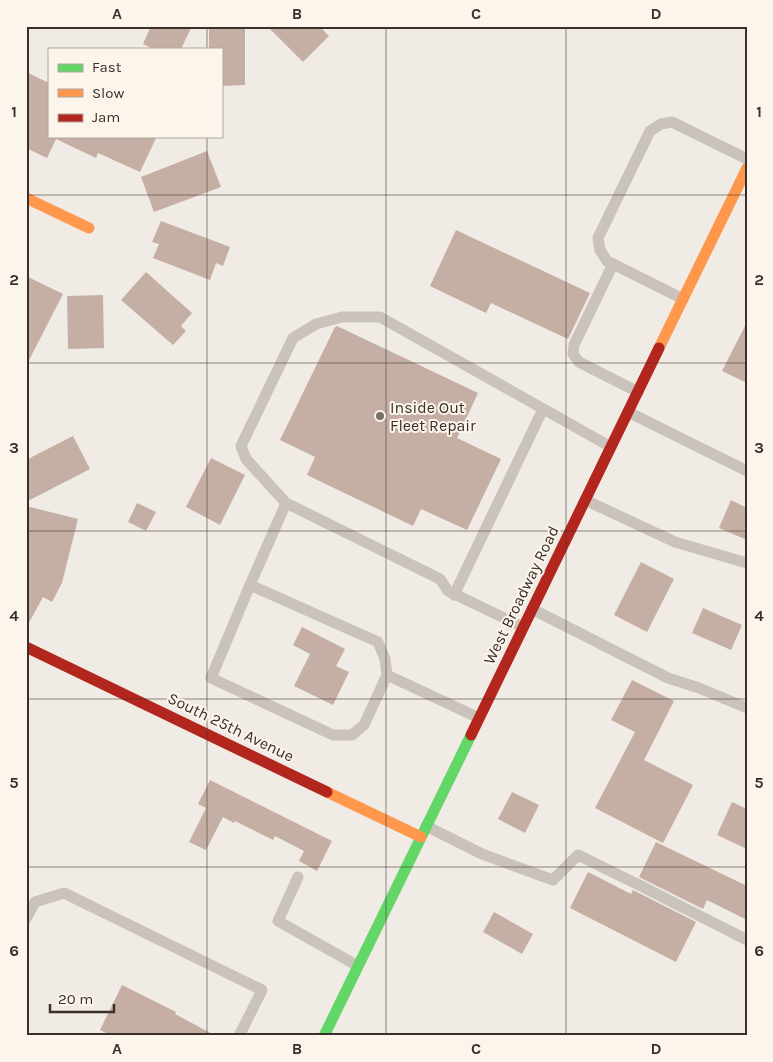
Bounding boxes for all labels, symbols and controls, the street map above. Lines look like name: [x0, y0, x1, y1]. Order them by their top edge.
text: A: [112, 4, 122, 23]
text: B: [292, 4, 302, 23]
text: C: [471, 4, 481, 23]
text: D: [651, 4, 662, 23]
legend: [48, 48, 222, 138]
text: Fast: [92, 58, 122, 76]
text: Slow: [92, 84, 124, 102]
text: 1: [11, 102, 17, 121]
text: 1: [756, 102, 762, 121]
text: Jam: [92, 108, 120, 126]
text: 2: [9, 270, 19, 289]
text: 2: [754, 270, 764, 289]
place label: Inside Out Fleet Repair: [390, 398, 476, 435]
marker: Inside Out Fleet Repair: [374, 410, 386, 422]
text: 3: [9, 438, 19, 457]
text: 3: [754, 438, 764, 457]
street label: West Broadway Road: [479, 523, 563, 667]
text: 4: [9, 606, 19, 625]
text: 4: [754, 606, 764, 625]
street label: South 25th Avenue: [165, 688, 297, 766]
text: 5: [9, 773, 19, 792]
text: 5: [754, 773, 764, 792]
text: 6: [9, 941, 19, 960]
text: 6: [754, 941, 764, 960]
scale bar: [50, 982, 114, 1014]
text: 20 m: [58, 990, 93, 1008]
text: A: [112, 1039, 122, 1058]
text: B: [292, 1039, 302, 1058]
text: C: [471, 1039, 481, 1058]
text: D: [651, 1039, 662, 1058]

